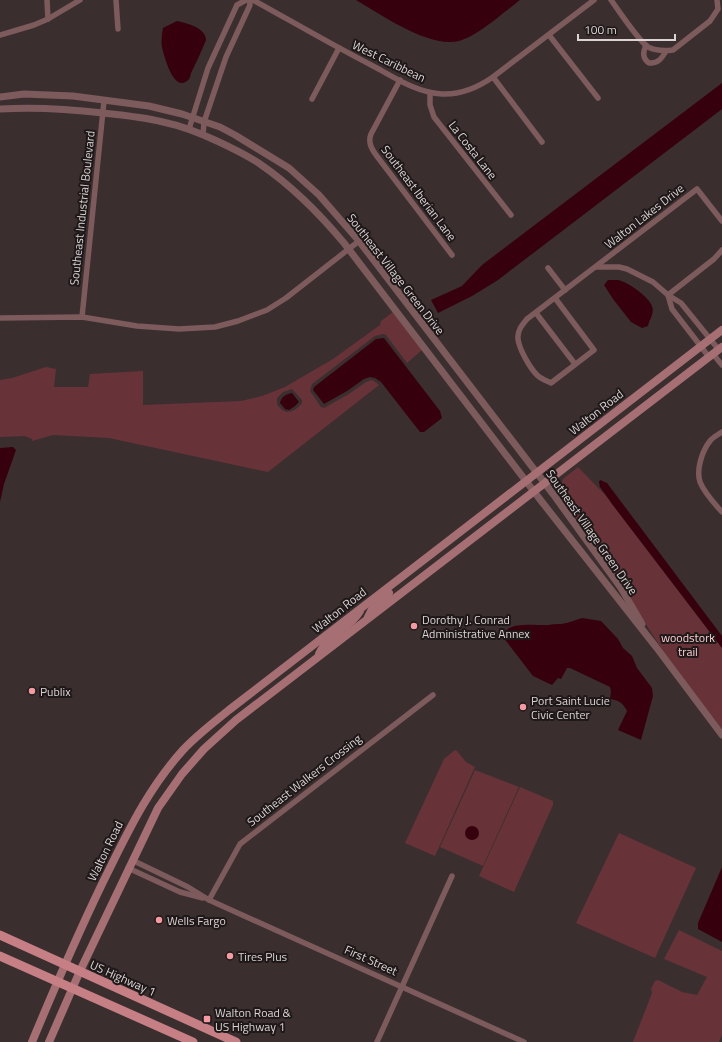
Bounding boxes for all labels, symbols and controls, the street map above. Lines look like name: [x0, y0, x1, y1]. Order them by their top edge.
scale bar: [578, 16, 675, 42]
text: 100 m: [584, 20, 617, 39]
street label: West Caribbean: [349, 35, 429, 87]
street label: La Costa Lane: [444, 117, 502, 183]
street label: Southeast Industrial Boulevard: [64, 130, 100, 286]
street label: Southeast Iberian Lane: [377, 141, 461, 245]
street label: Walton Lakes Drive: [600, 179, 688, 253]
street label: Southeast Village Green Drive: [343, 209, 449, 339]
street label: Walton Road: [565, 385, 627, 439]
street label: Southeast Village Green Drive: [541, 465, 643, 599]
street label: Walton Road: [308, 583, 370, 637]
place label: Dorothy J. Conrad Administrative Annex: [422, 610, 530, 643]
marker: Dorothy J. Conrad Administrative Annex: [409, 621, 419, 631]
park label: woodstork trail: [661, 628, 715, 661]
place label: Publix: [40, 682, 71, 701]
marker: Publix: [27, 686, 37, 696]
place label: Port Saint Lucie Civic Center: [531, 691, 610, 724]
marker: Port Saint Lucie Civic Center: [518, 702, 528, 712]
street label: Southeast Walkers Crossing: [243, 729, 365, 831]
street label: Walton Road: [82, 818, 128, 884]
place label: Wells Fargo: [167, 911, 226, 930]
marker: Wells Fargo: [154, 915, 164, 925]
street label: First Street: [341, 940, 401, 980]
place label: Tires Plus: [238, 947, 288, 966]
marker: Tires Plus: [225, 951, 235, 961]
street label: US Highway 1: [87, 955, 159, 1001]
place label: Walton Road & US Highway 1: [215, 1003, 291, 1036]
marker: Walton Road & US Highway 1: [202, 1014, 212, 1024]

